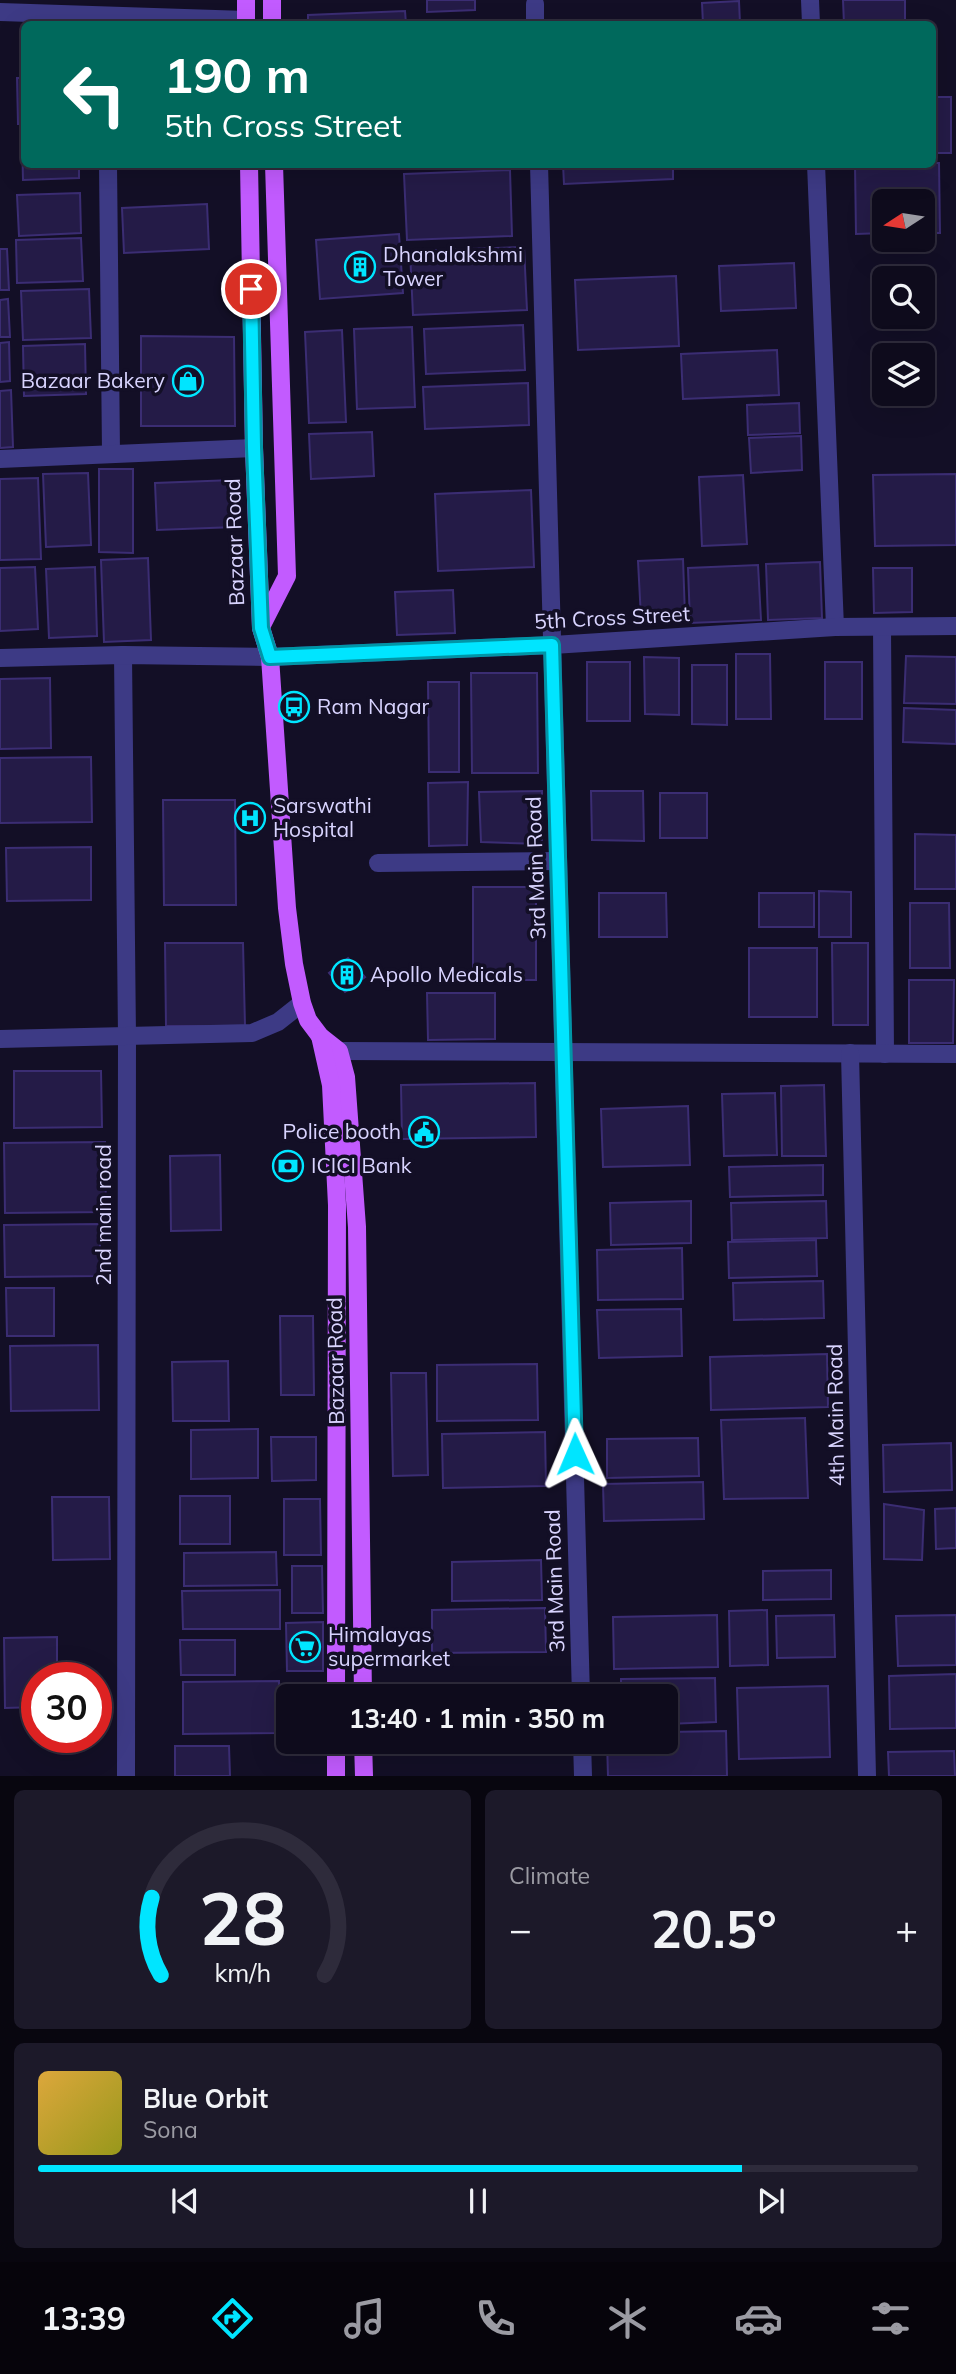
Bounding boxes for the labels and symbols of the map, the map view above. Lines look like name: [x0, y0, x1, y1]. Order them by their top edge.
north arrow: [872, 189, 934, 252]
place label: Dhanalakshmi Tower: [383, 241, 523, 291]
building icon: Dhanalakshmi Tower: [343, 250, 377, 284]
pin: [221, 259, 281, 319]
shop icon: Bazaar Bakery: [171, 364, 205, 398]
place label: Bazaar Bakery: [21, 367, 165, 393]
street label: Bazaar Road: [219, 478, 249, 606]
street label: 5th Cross Street: [533, 600, 691, 634]
bus stop icon: Ram Nagar: [277, 690, 311, 724]
place label: Ram Nagar: [317, 693, 430, 719]
place label: Sarswathi Hospital: [273, 792, 372, 842]
street label: 3rd Main Road: [520, 796, 550, 940]
hospital icon: Sarswathi Hospital: [233, 801, 267, 835]
building icon: Apollo Medicals: [330, 958, 364, 992]
place label: Apollo Medicals: [370, 961, 523, 987]
public building icon: Police booth: [407, 1115, 441, 1149]
place label: Police booth: [283, 1118, 401, 1144]
street label: 2nd main road: [90, 1144, 116, 1286]
bank icon: ICICI Bank: [271, 1149, 305, 1183]
place label: ICICI Bank: [311, 1152, 412, 1178]
street label: Bazaar Road: [321, 1297, 349, 1425]
street label: 4th Main Road: [821, 1343, 849, 1487]
position arrow: [538, 1417, 612, 1491]
street label: 3rd Main Road: [539, 1509, 569, 1653]
place label: Himalayas supermarket: [328, 1621, 450, 1671]
supermarket icon: Himalayas supermarket: [288, 1630, 322, 1664]
speed limit sign: 30: [21, 1662, 112, 1753]

